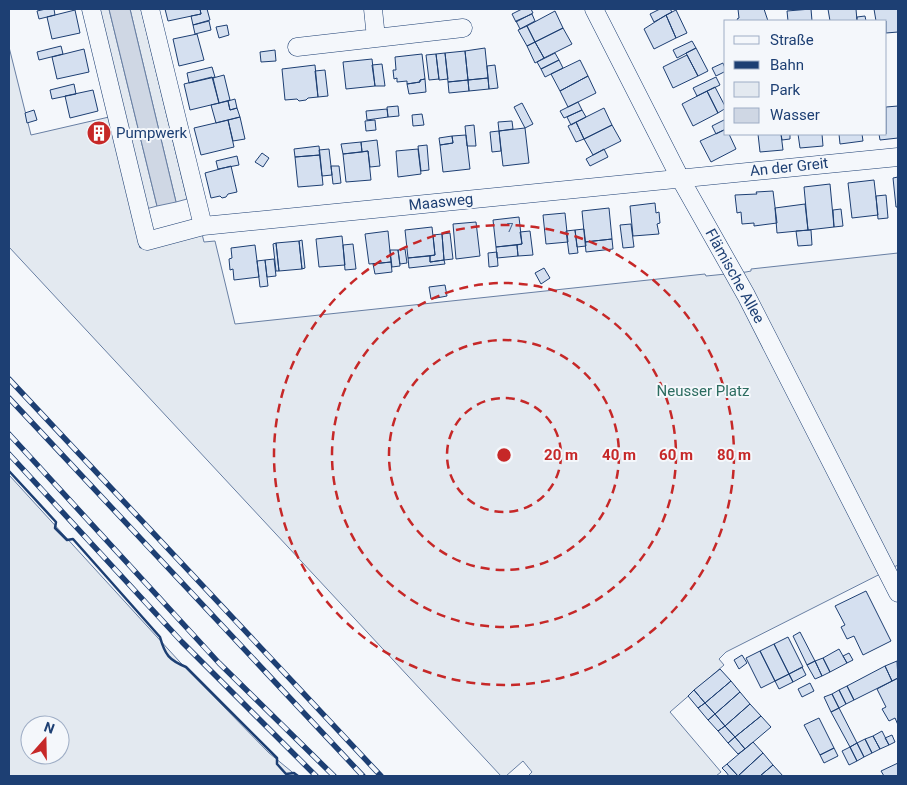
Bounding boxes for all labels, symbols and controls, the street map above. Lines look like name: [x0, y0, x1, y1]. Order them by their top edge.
legend: [724, 20, 887, 135]
text: Straße: [770, 31, 814, 49]
text: Bahn: [770, 56, 804, 74]
text: Park: [770, 81, 801, 99]
text: Wasser: [770, 106, 820, 124]
building icon: Pumpwerk: [86, 120, 112, 146]
place label: Pumpwerk: [116, 124, 188, 142]
street label: An der Greit: [749, 154, 829, 180]
street label: Maasweg: [408, 190, 474, 214]
house number: 7: [507, 221, 514, 235]
street label: Flämische Allee: [702, 226, 768, 327]
park label: Neusser Platz: [657, 382, 749, 400]
centre of rings: [495, 446, 513, 464]
text: 20 m: [544, 446, 578, 464]
text: 40 m: [602, 446, 636, 464]
text: 60 m: [659, 446, 693, 464]
text: 80 m: [717, 446, 751, 464]
north arrow: [20, 715, 70, 765]
text: N: [42, 719, 57, 737]

